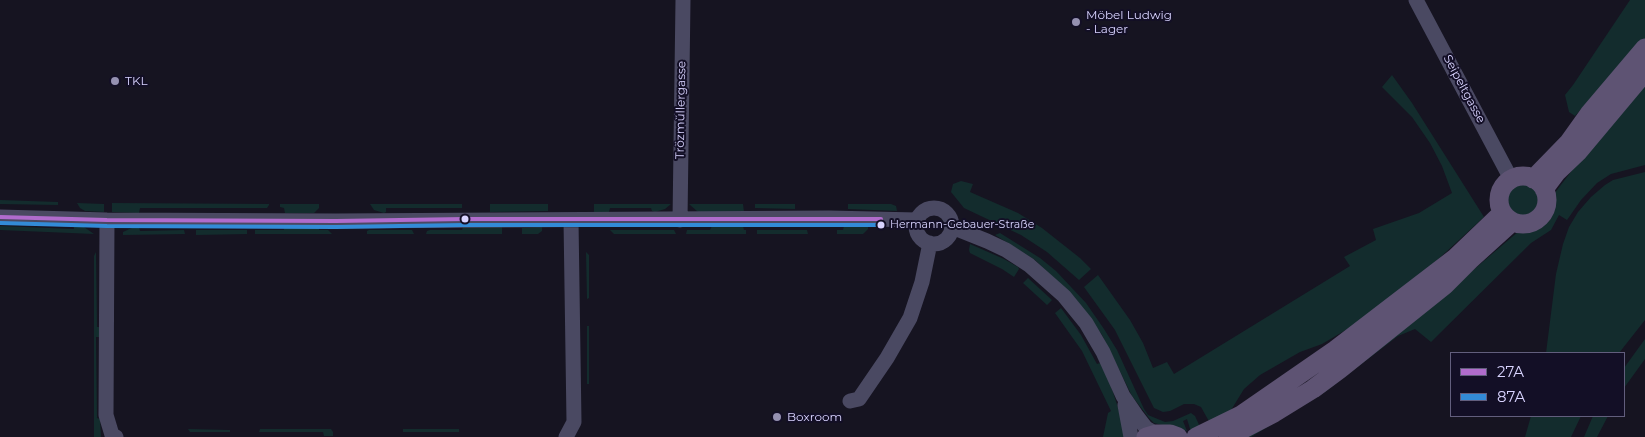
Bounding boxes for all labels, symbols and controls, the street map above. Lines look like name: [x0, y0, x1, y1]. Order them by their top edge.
place label: Möbel Ludwig - Lager: [1086, 8, 1172, 36]
marker: Möbel Ludwig - Lager: [1070, 16, 1082, 28]
street label: Seipeltgasse: [1440, 52, 1488, 126]
street label: Trözmüllergasse: [673, 61, 689, 159]
place label: TKL: [125, 74, 147, 88]
marker: TKL: [109, 75, 121, 87]
unlabelled marker: [460, 214, 470, 224]
place label: Hermann-Gebauer-Straße: [890, 218, 1034, 232]
marker: Hermann-Gebauer-Straße: [876, 220, 886, 230]
legend: [1450, 352, 1625, 417]
text: 27A: [1497, 362, 1524, 381]
text: 87A: [1497, 387, 1525, 406]
place label: Boxroom: [787, 410, 842, 424]
marker: Boxroom: [771, 411, 783, 423]

